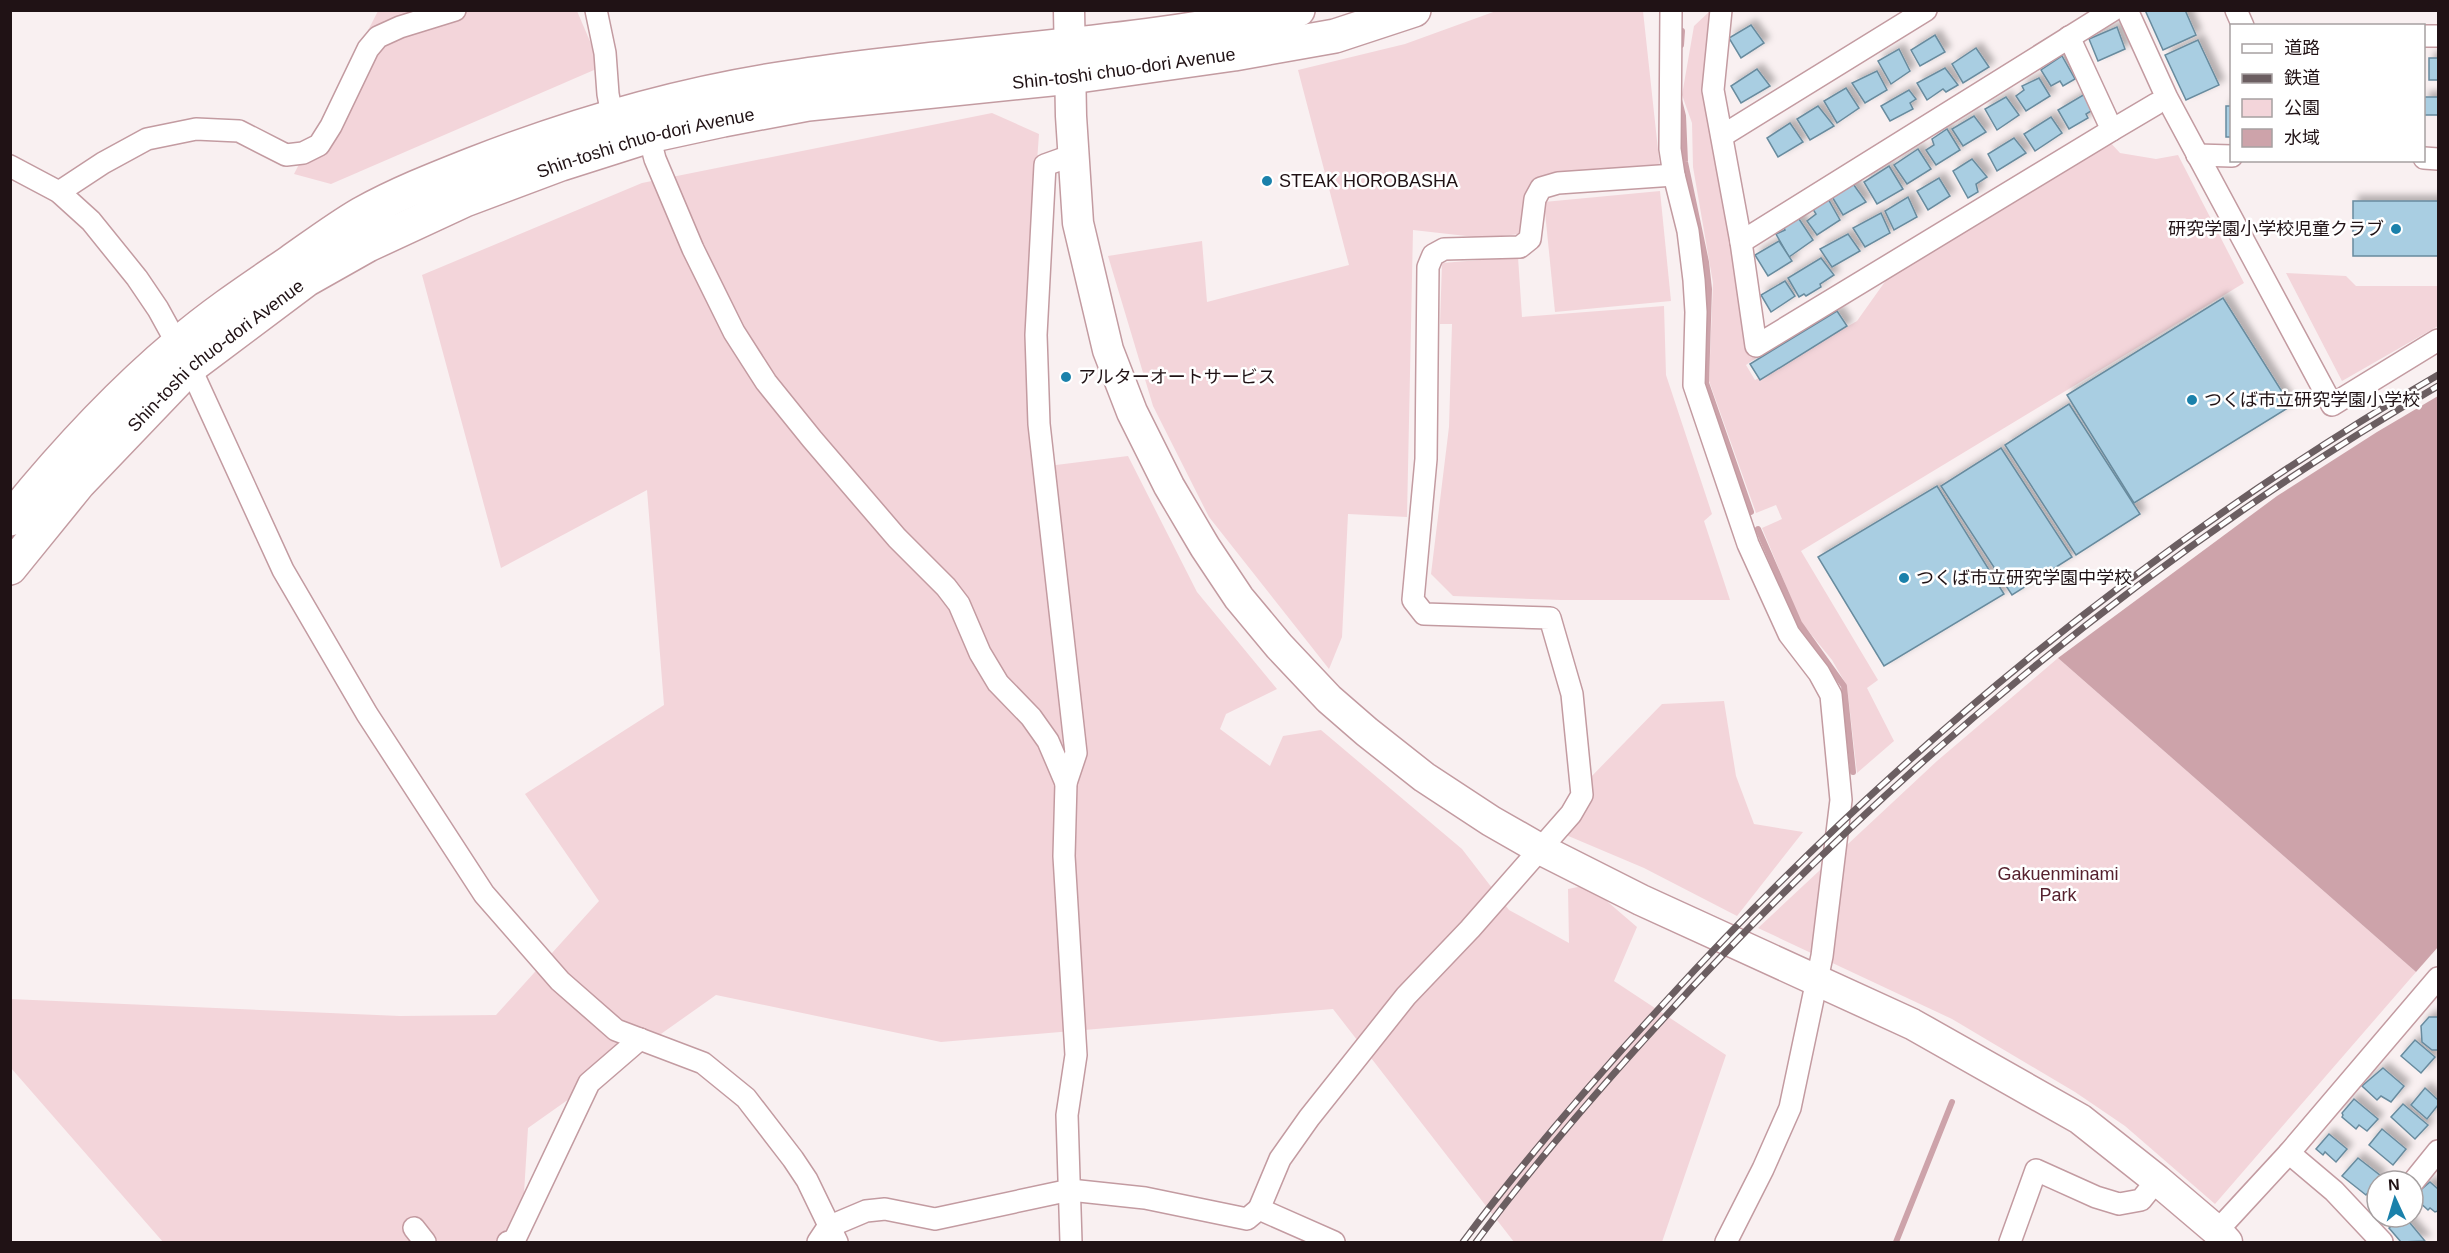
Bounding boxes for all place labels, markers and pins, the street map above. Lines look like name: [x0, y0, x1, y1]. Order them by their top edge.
place label: STEAK HOROBASHA: [1279, 171, 1458, 191]
marker: STEAK HOROBASHA: [1260, 174, 1274, 188]
place label: 研究学園小学校児童クラブ: [2168, 219, 2384, 239]
marker: 研究学園小学校児童クラブ: [2389, 222, 2403, 236]
place label: アルターオートサービス: [1078, 367, 1276, 387]
marker: アルターオートサービス: [1059, 370, 1073, 384]
place label: つくば市立研究学園小学校: [2204, 390, 2420, 410]
marker: つくば市立研究学園小学校: [2185, 393, 2199, 407]
place label: つくば市立研究学園中学校: [1916, 568, 2132, 588]
marker: つくば市立研究学園中学校: [1897, 571, 1911, 585]

